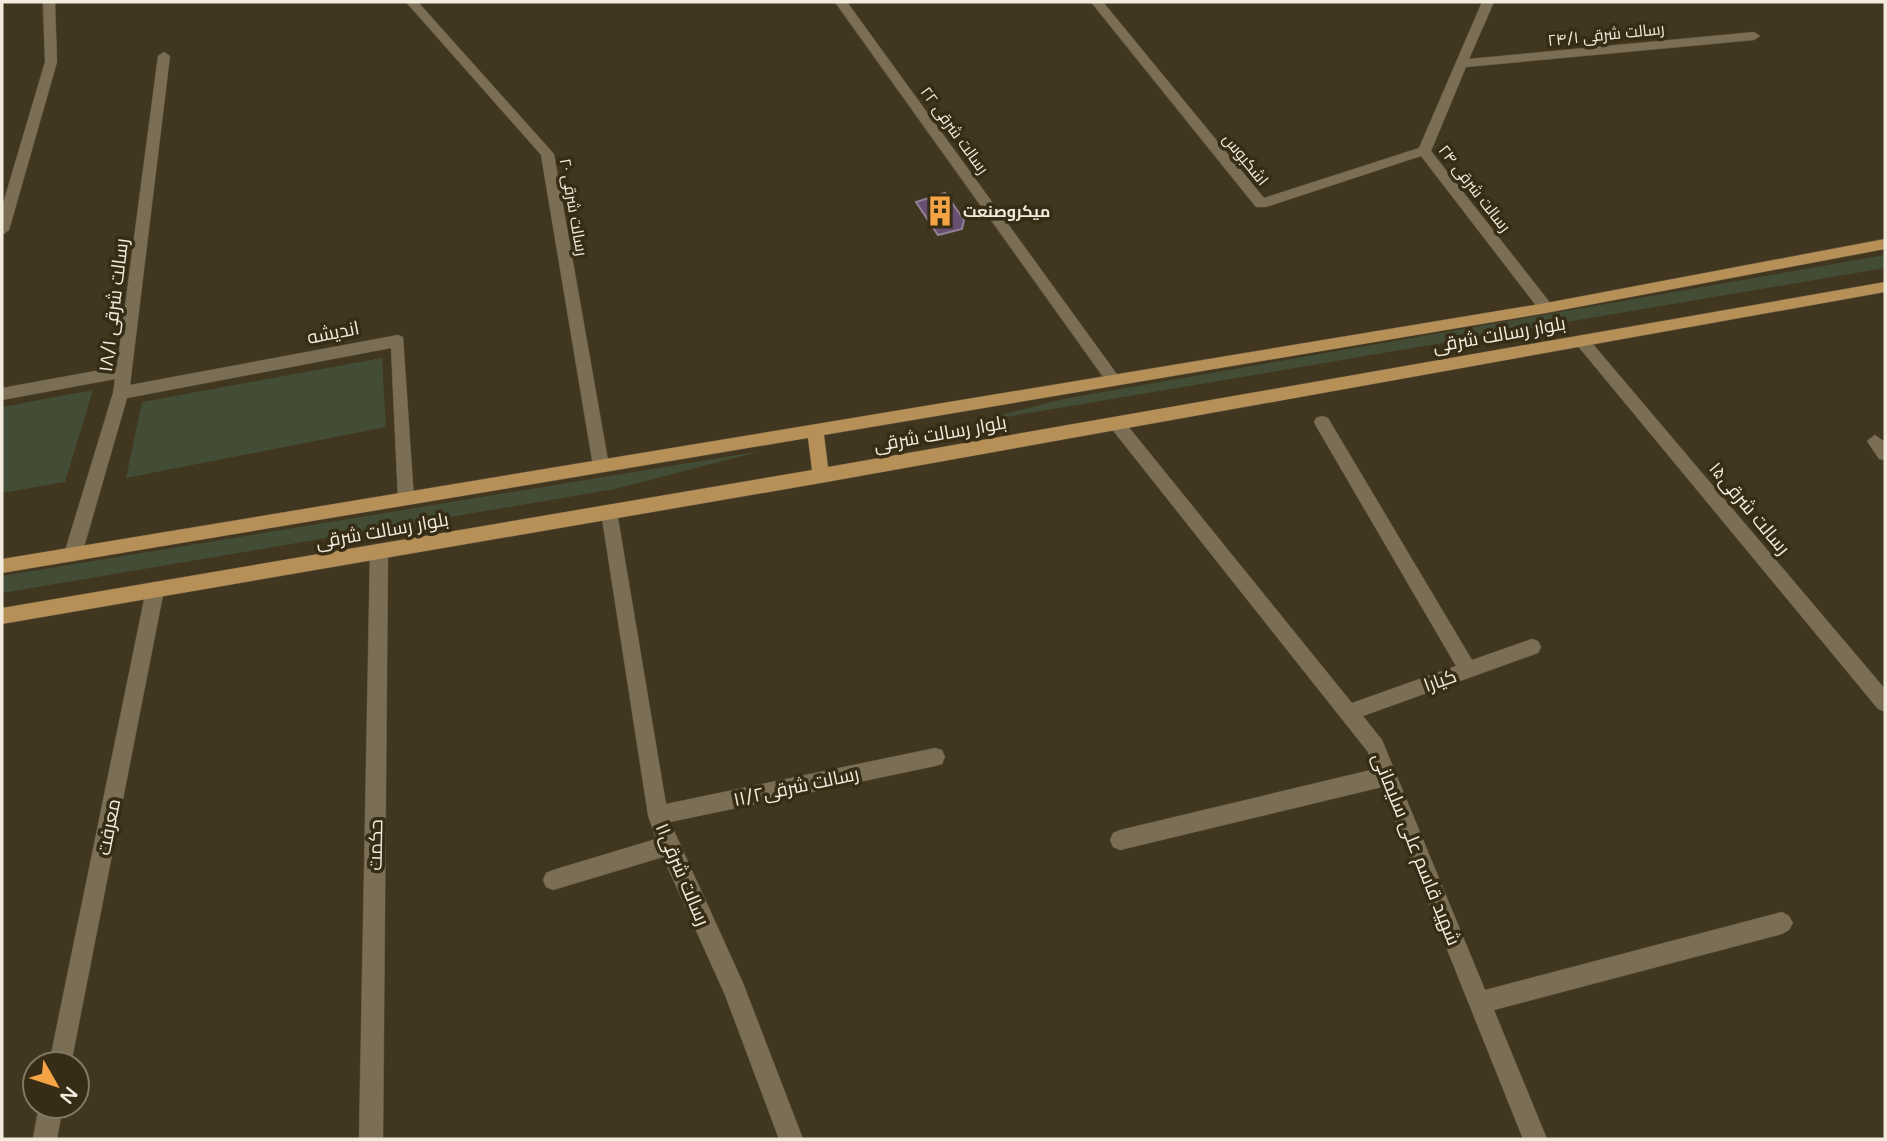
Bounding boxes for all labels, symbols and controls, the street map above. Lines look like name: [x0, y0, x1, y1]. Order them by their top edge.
street label: رسالت شرقی ۲۴/۱: [1547, 19, 1666, 51]
street label: رسالت شرقی ۲۲: [916, 83, 993, 178]
street label: اشکبوس: [1218, 129, 1272, 190]
street label: رسالت شرقی ۲۴: [1434, 141, 1515, 236]
street label: رسالت شرقی ۲۰: [555, 157, 591, 258]
building icon: میکروصنعت: [923, 194, 957, 228]
place label: میکروصنعت: [963, 202, 1050, 222]
street label: رسالت شرقی ۱۸/۱: [95, 237, 133, 373]
street label: بلوار رسالت شرقی: [1431, 312, 1567, 358]
street label: اندیشه: [305, 317, 361, 349]
street label: بلوار رسالت شرقی: [872, 411, 1008, 457]
street label: رسالت شرقی۱۵: [1704, 458, 1794, 559]
street label: بلوار رسالت شرقی: [314, 508, 450, 554]
street label: کیارا: [1421, 665, 1460, 697]
street label: شهید قاسم علی سلیمانی: [1366, 750, 1465, 950]
street label: رسالت شرقی۱۱/۲: [731, 763, 861, 811]
street label: معرفت: [93, 797, 125, 857]
street label: حکمت: [365, 819, 387, 871]
street label: رسالت شرقی۱۱: [651, 820, 714, 929]
north arrow: [21, 1050, 91, 1120]
text: N: [55, 1082, 82, 1108]

